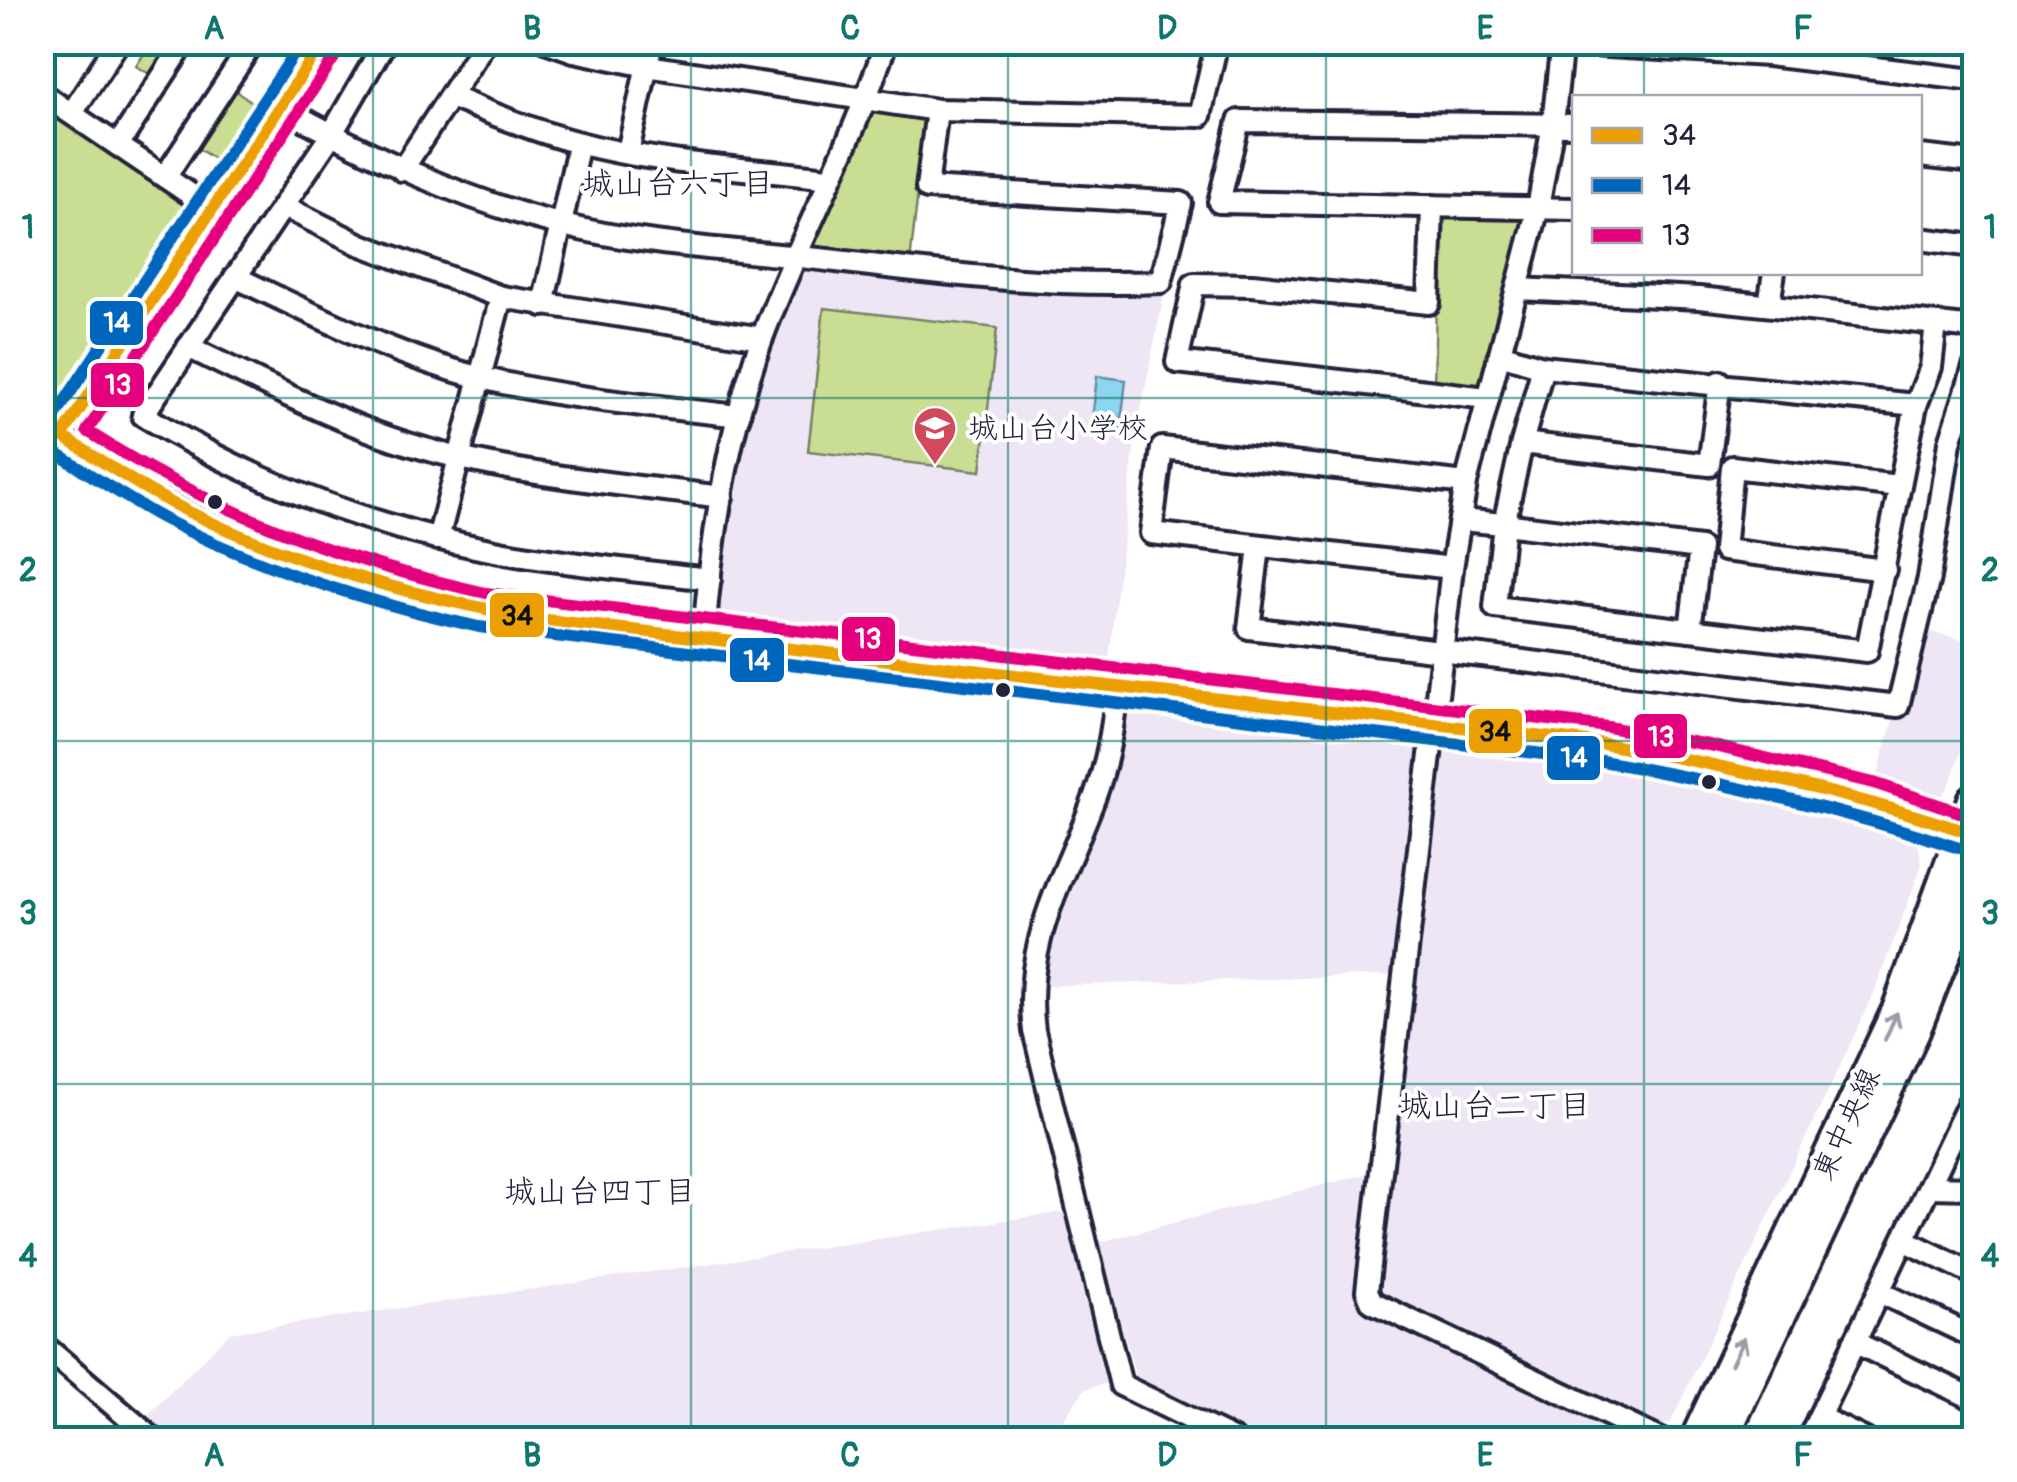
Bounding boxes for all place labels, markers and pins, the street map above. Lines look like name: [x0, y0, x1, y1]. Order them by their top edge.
school or university icon: 城山台小学校: [912, 405, 958, 466]
place label: 城山台小学校: [968, 410, 1148, 447]
unlabelled marker: [205, 492, 225, 512]
unlabelled marker: [993, 680, 1013, 700]
unlabelled marker: [1699, 772, 1719, 792]

